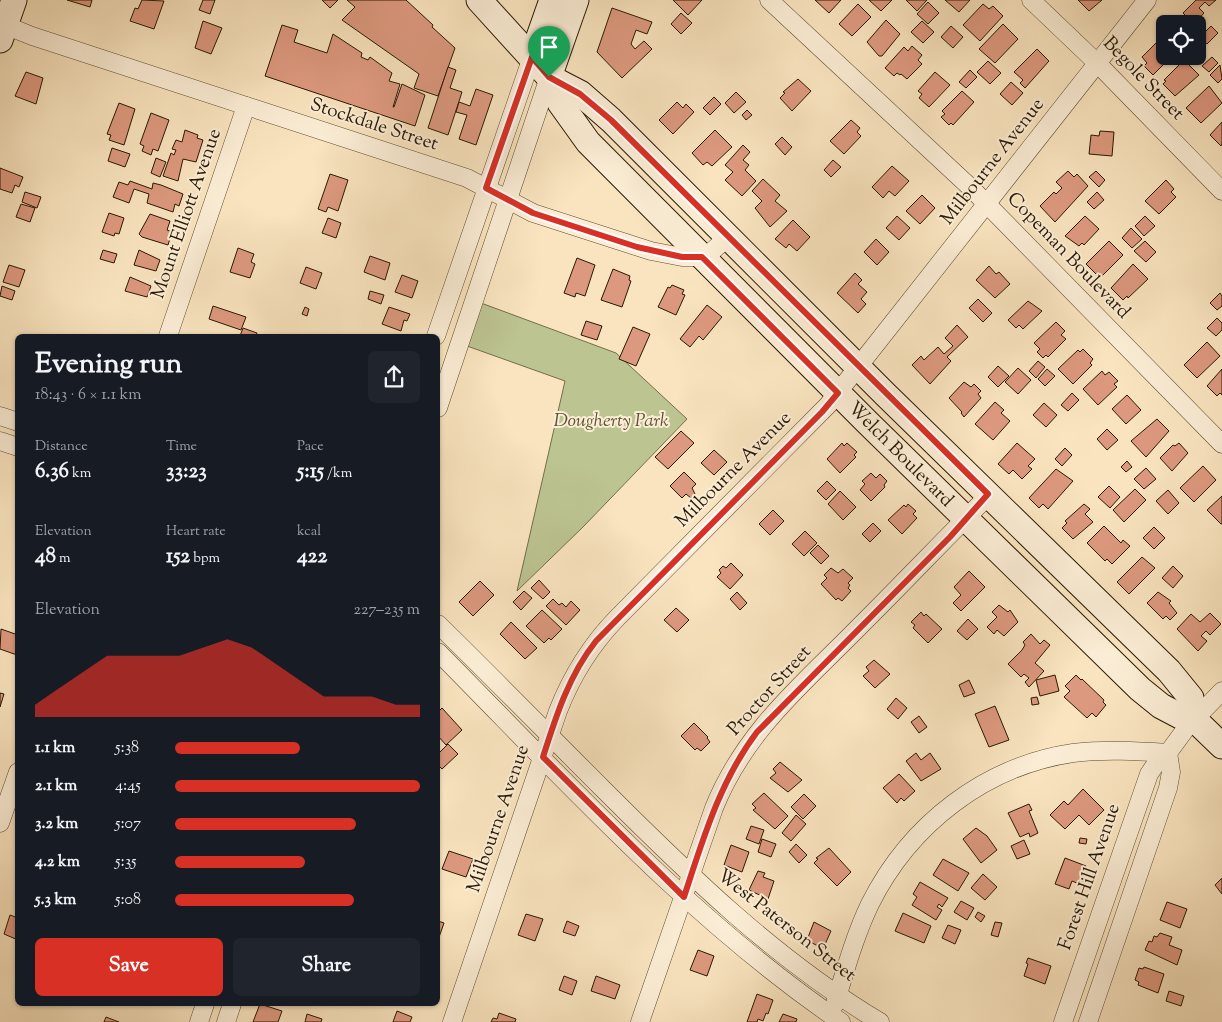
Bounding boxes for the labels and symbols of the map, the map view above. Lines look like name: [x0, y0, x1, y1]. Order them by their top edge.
pin: [528, 26, 570, 77]
street label: Begole Street: [1096, 31, 1190, 127]
street label: Stockdale Street: [306, 92, 442, 159]
street label: Milbourne Avenue: [935, 93, 1051, 231]
street label: Mount Elliott Avenue: [145, 125, 229, 303]
street label: Copeman Boulevard: [1000, 186, 1136, 326]
street label: Welch Boulevard: [841, 396, 959, 514]
street label: Milbourne Avenue: [670, 406, 798, 534]
park label: Dougherty Park: [554, 408, 669, 435]
street label: Proctor Street: [722, 639, 818, 742]
street label: Milbourne Avenue: [461, 741, 537, 896]
street label: Forest Hill Avenue: [1052, 800, 1128, 954]
street label: West Paterson Street: [711, 863, 862, 989]

